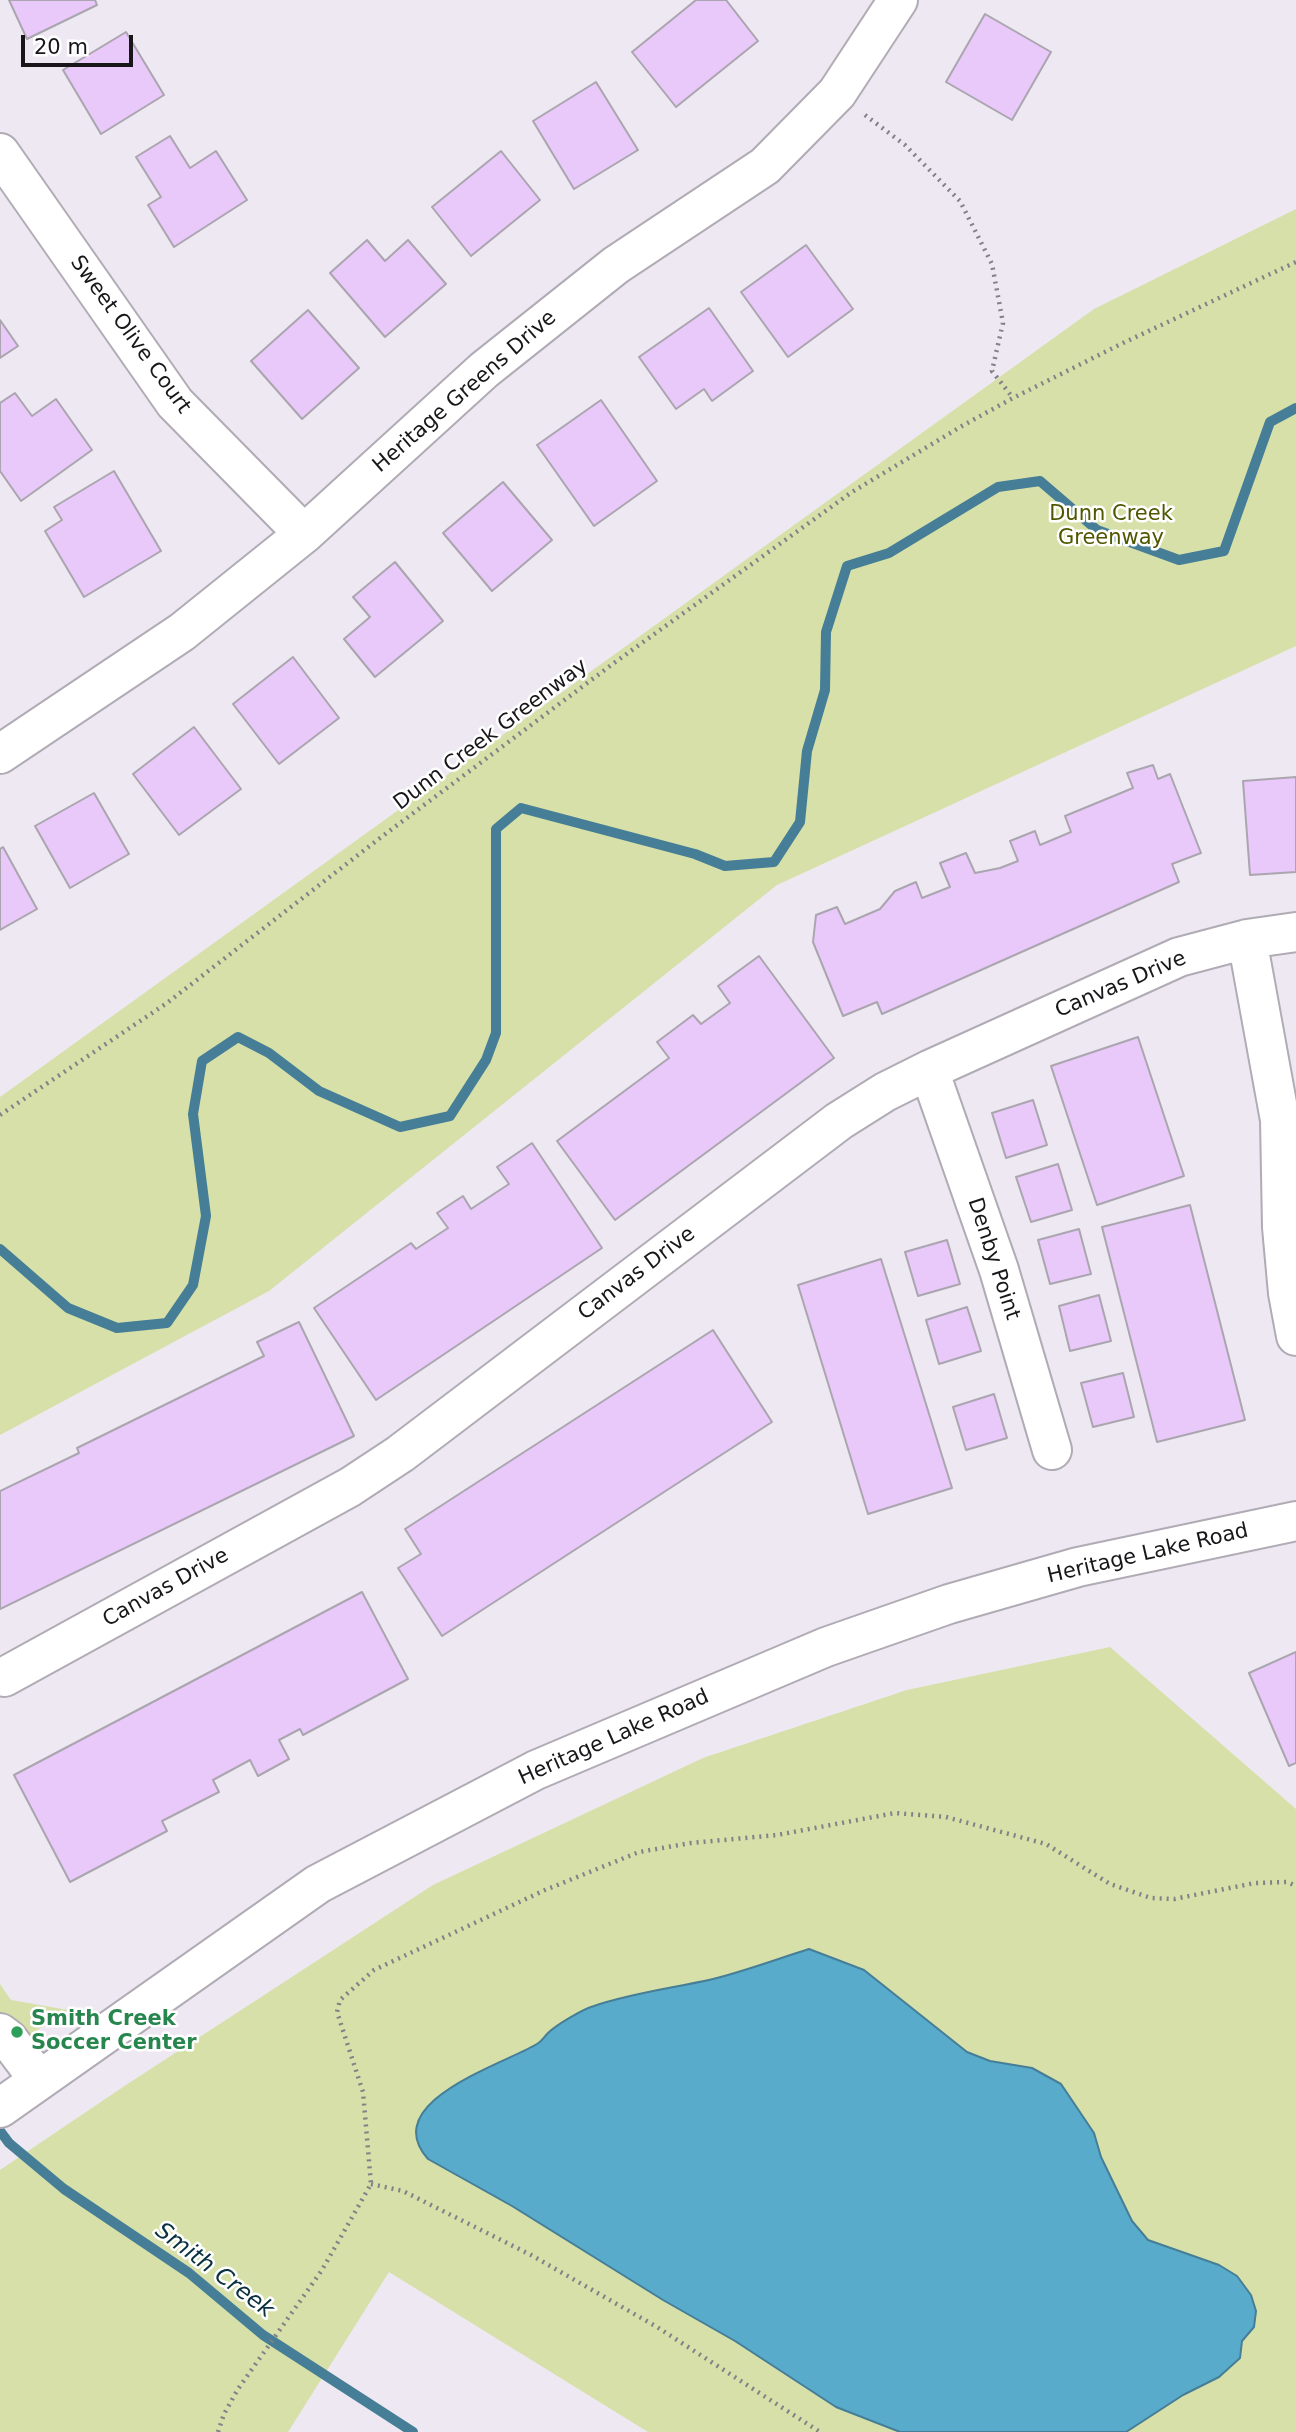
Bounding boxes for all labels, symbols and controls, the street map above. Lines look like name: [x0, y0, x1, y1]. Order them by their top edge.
scale bar: [24, 21, 136, 65]
text: 20 m: [34, 35, 88, 59]
street label: Sweet Olive Court: [64, 251, 196, 419]
street label: Heritage Greens Drive: [368, 306, 562, 478]
park label: Dunn Creek Greenway: [1049, 502, 1173, 552]
street label: Dunn Creek Greenway: [389, 654, 593, 816]
street label: Canvas Drive: [1052, 946, 1190, 1024]
street label: Denby Point: [961, 1195, 1025, 1323]
street label: Canvas Drive: [574, 1222, 700, 1326]
street label: Heritage Lake Road: [1045, 1519, 1251, 1589]
street label: Canvas Drive: [99, 1543, 233, 1633]
street label: Heritage Lake Road: [515, 1685, 713, 1791]
place label: Smith Creek Soccer Center: [31, 2007, 197, 2057]
marker: Smith Creek Soccer Center: [9, 2024, 25, 2040]
water label: Smith Creek: [149, 2217, 279, 2325]

